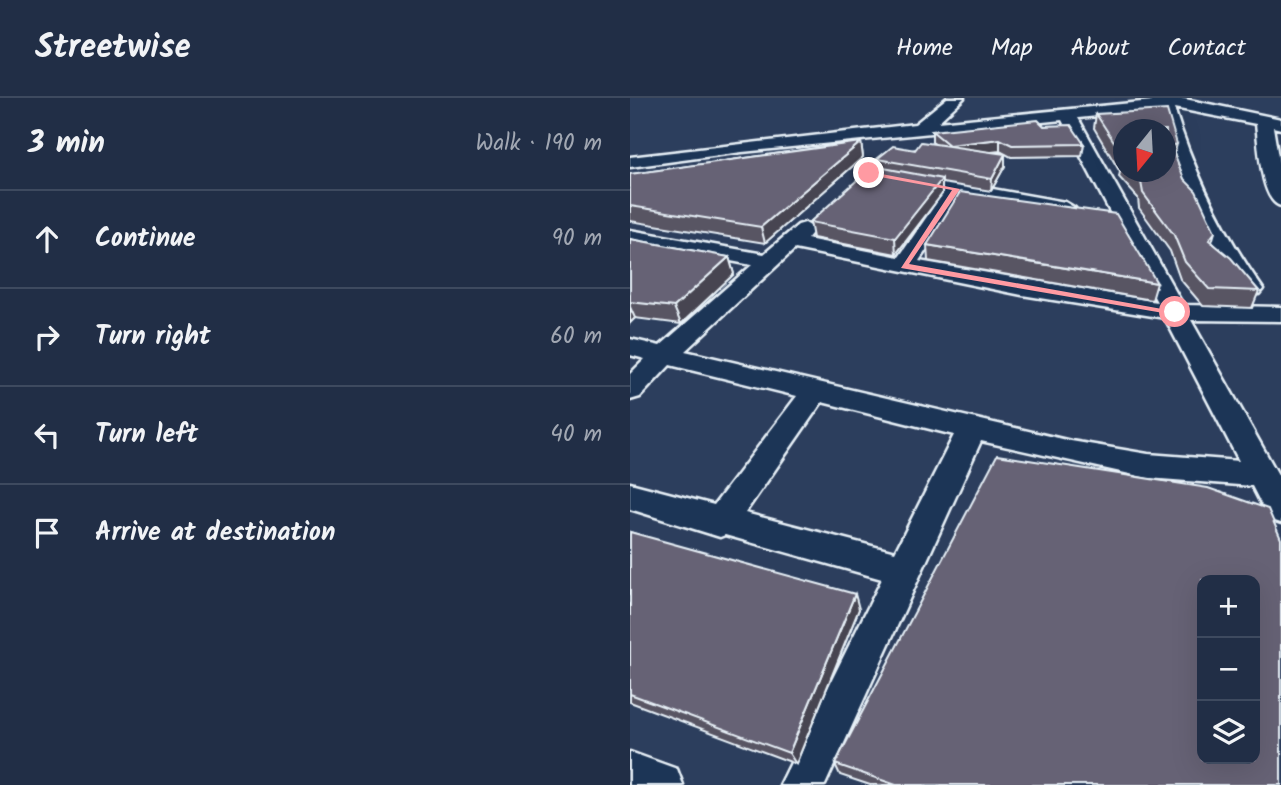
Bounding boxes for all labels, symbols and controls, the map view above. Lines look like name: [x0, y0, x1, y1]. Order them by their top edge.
text: Streetwise: [35, 22, 191, 75]
text: Home: [896, 29, 953, 68]
text: Map: [991, 29, 1033, 68]
text: About: [1071, 29, 1129, 68]
text: Contact: [1167, 29, 1246, 68]
north arrow: [1113, 119, 1176, 182]
text: 3 min: [28, 120, 105, 168]
text: Walk · 190 m: [475, 126, 602, 162]
route end: [853, 157, 884, 188]
text: Continue: [95, 218, 196, 260]
icon: ahead: [28, 220, 66, 258]
text: 90 m: [552, 221, 602, 257]
route start: [1159, 296, 1190, 327]
text: Turn right: [95, 316, 211, 358]
icon: right: [28, 318, 66, 356]
text: 60 m: [550, 319, 602, 355]
text: Turn left: [95, 414, 198, 456]
icon: left: [28, 416, 66, 454]
text: 40 m: [550, 417, 602, 453]
text: Arrive at destination: [95, 512, 335, 554]
icon: arrive: [28, 514, 66, 552]
map controls: [1197, 575, 1260, 764]
button: +: [1197, 575, 1260, 638]
button: −: [1197, 638, 1260, 701]
button: layers: [1197, 701, 1260, 764]

